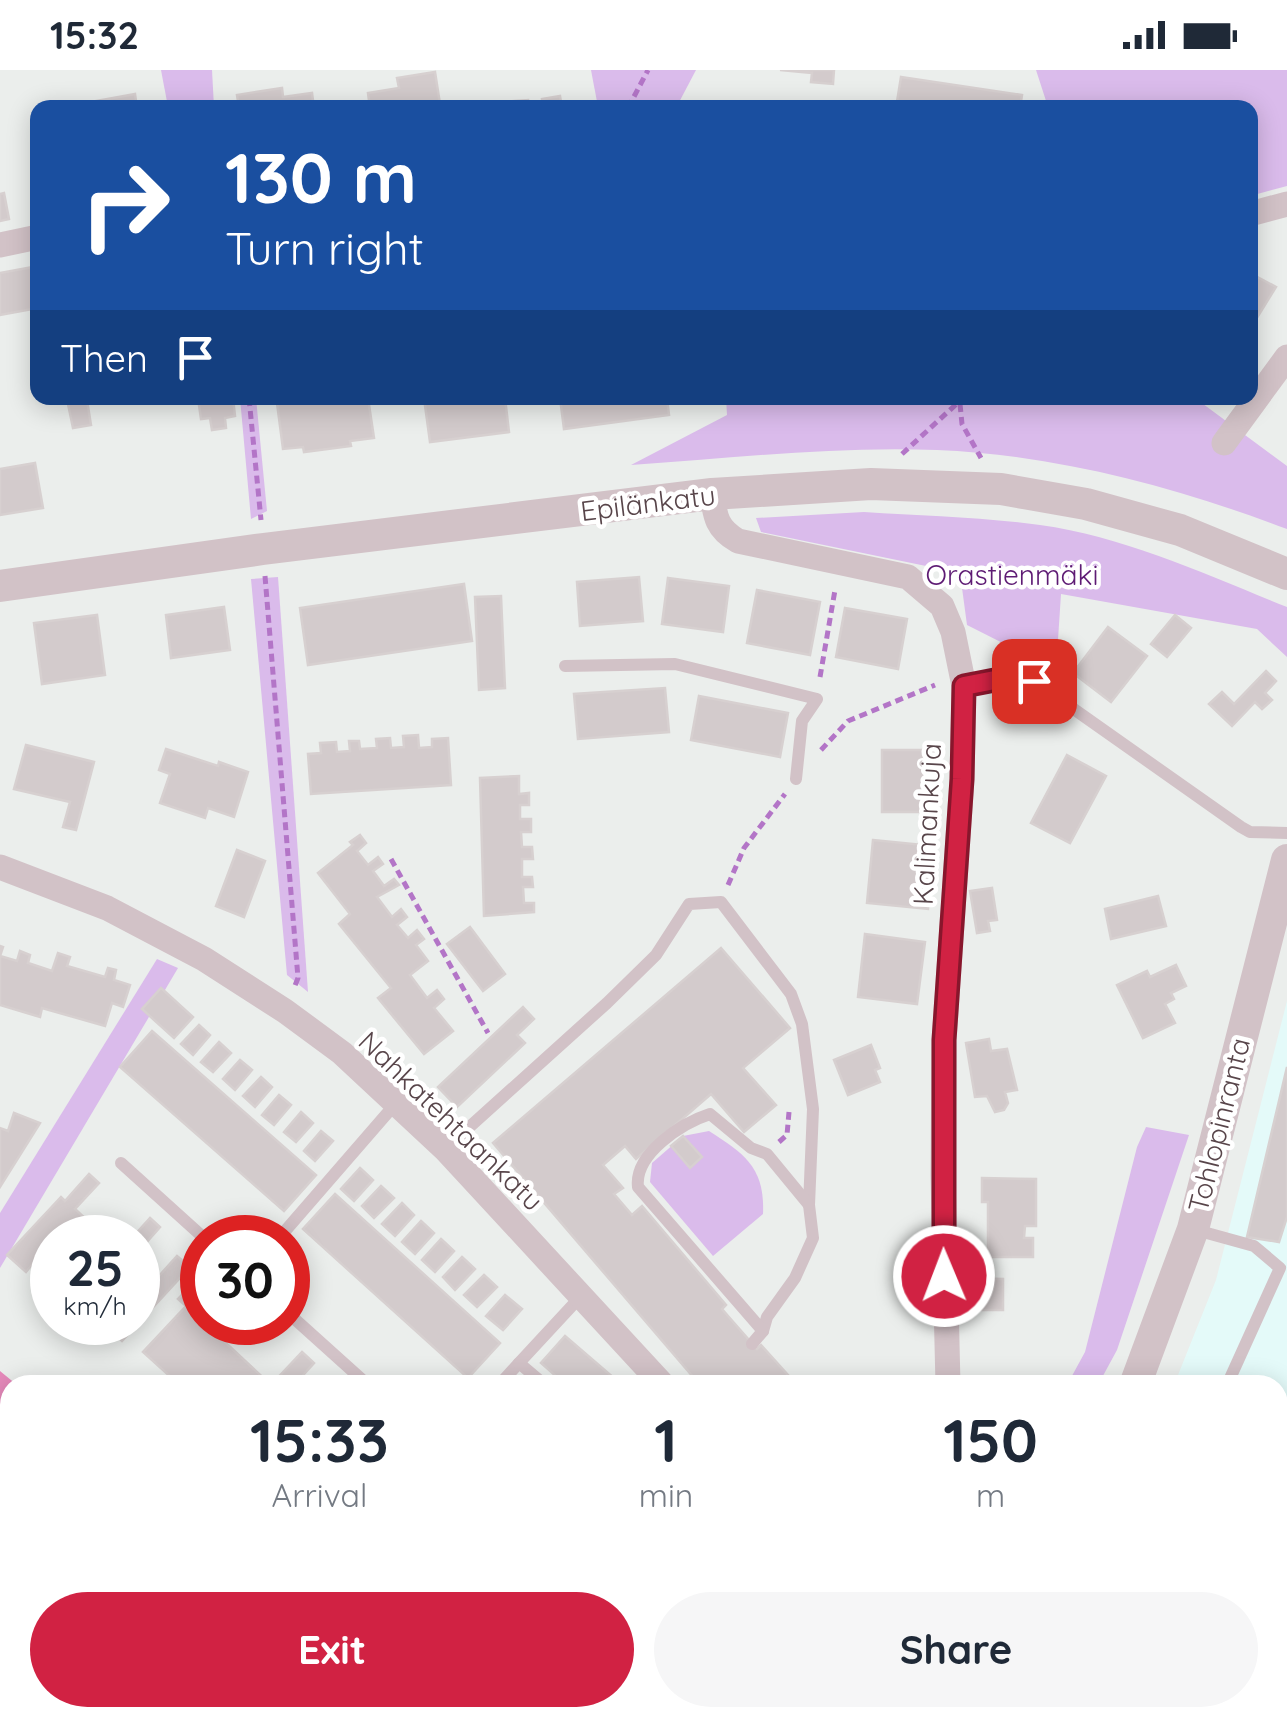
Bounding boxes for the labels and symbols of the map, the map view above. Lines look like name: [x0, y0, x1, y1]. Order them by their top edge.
street label: Epilänkatu: [578, 477, 717, 528]
park label: Orastienmäki: [926, 557, 1098, 592]
pin: [992, 639, 1077, 724]
street label: Kalimankuja: [905, 742, 948, 906]
street label: Nahkatehtaankatu: [352, 1024, 551, 1218]
street label: Tohlopinranta: [1180, 1034, 1257, 1216]
speed limit sign: 30: [180, 1215, 310, 1345]
position arrow: [892, 1224, 996, 1328]

